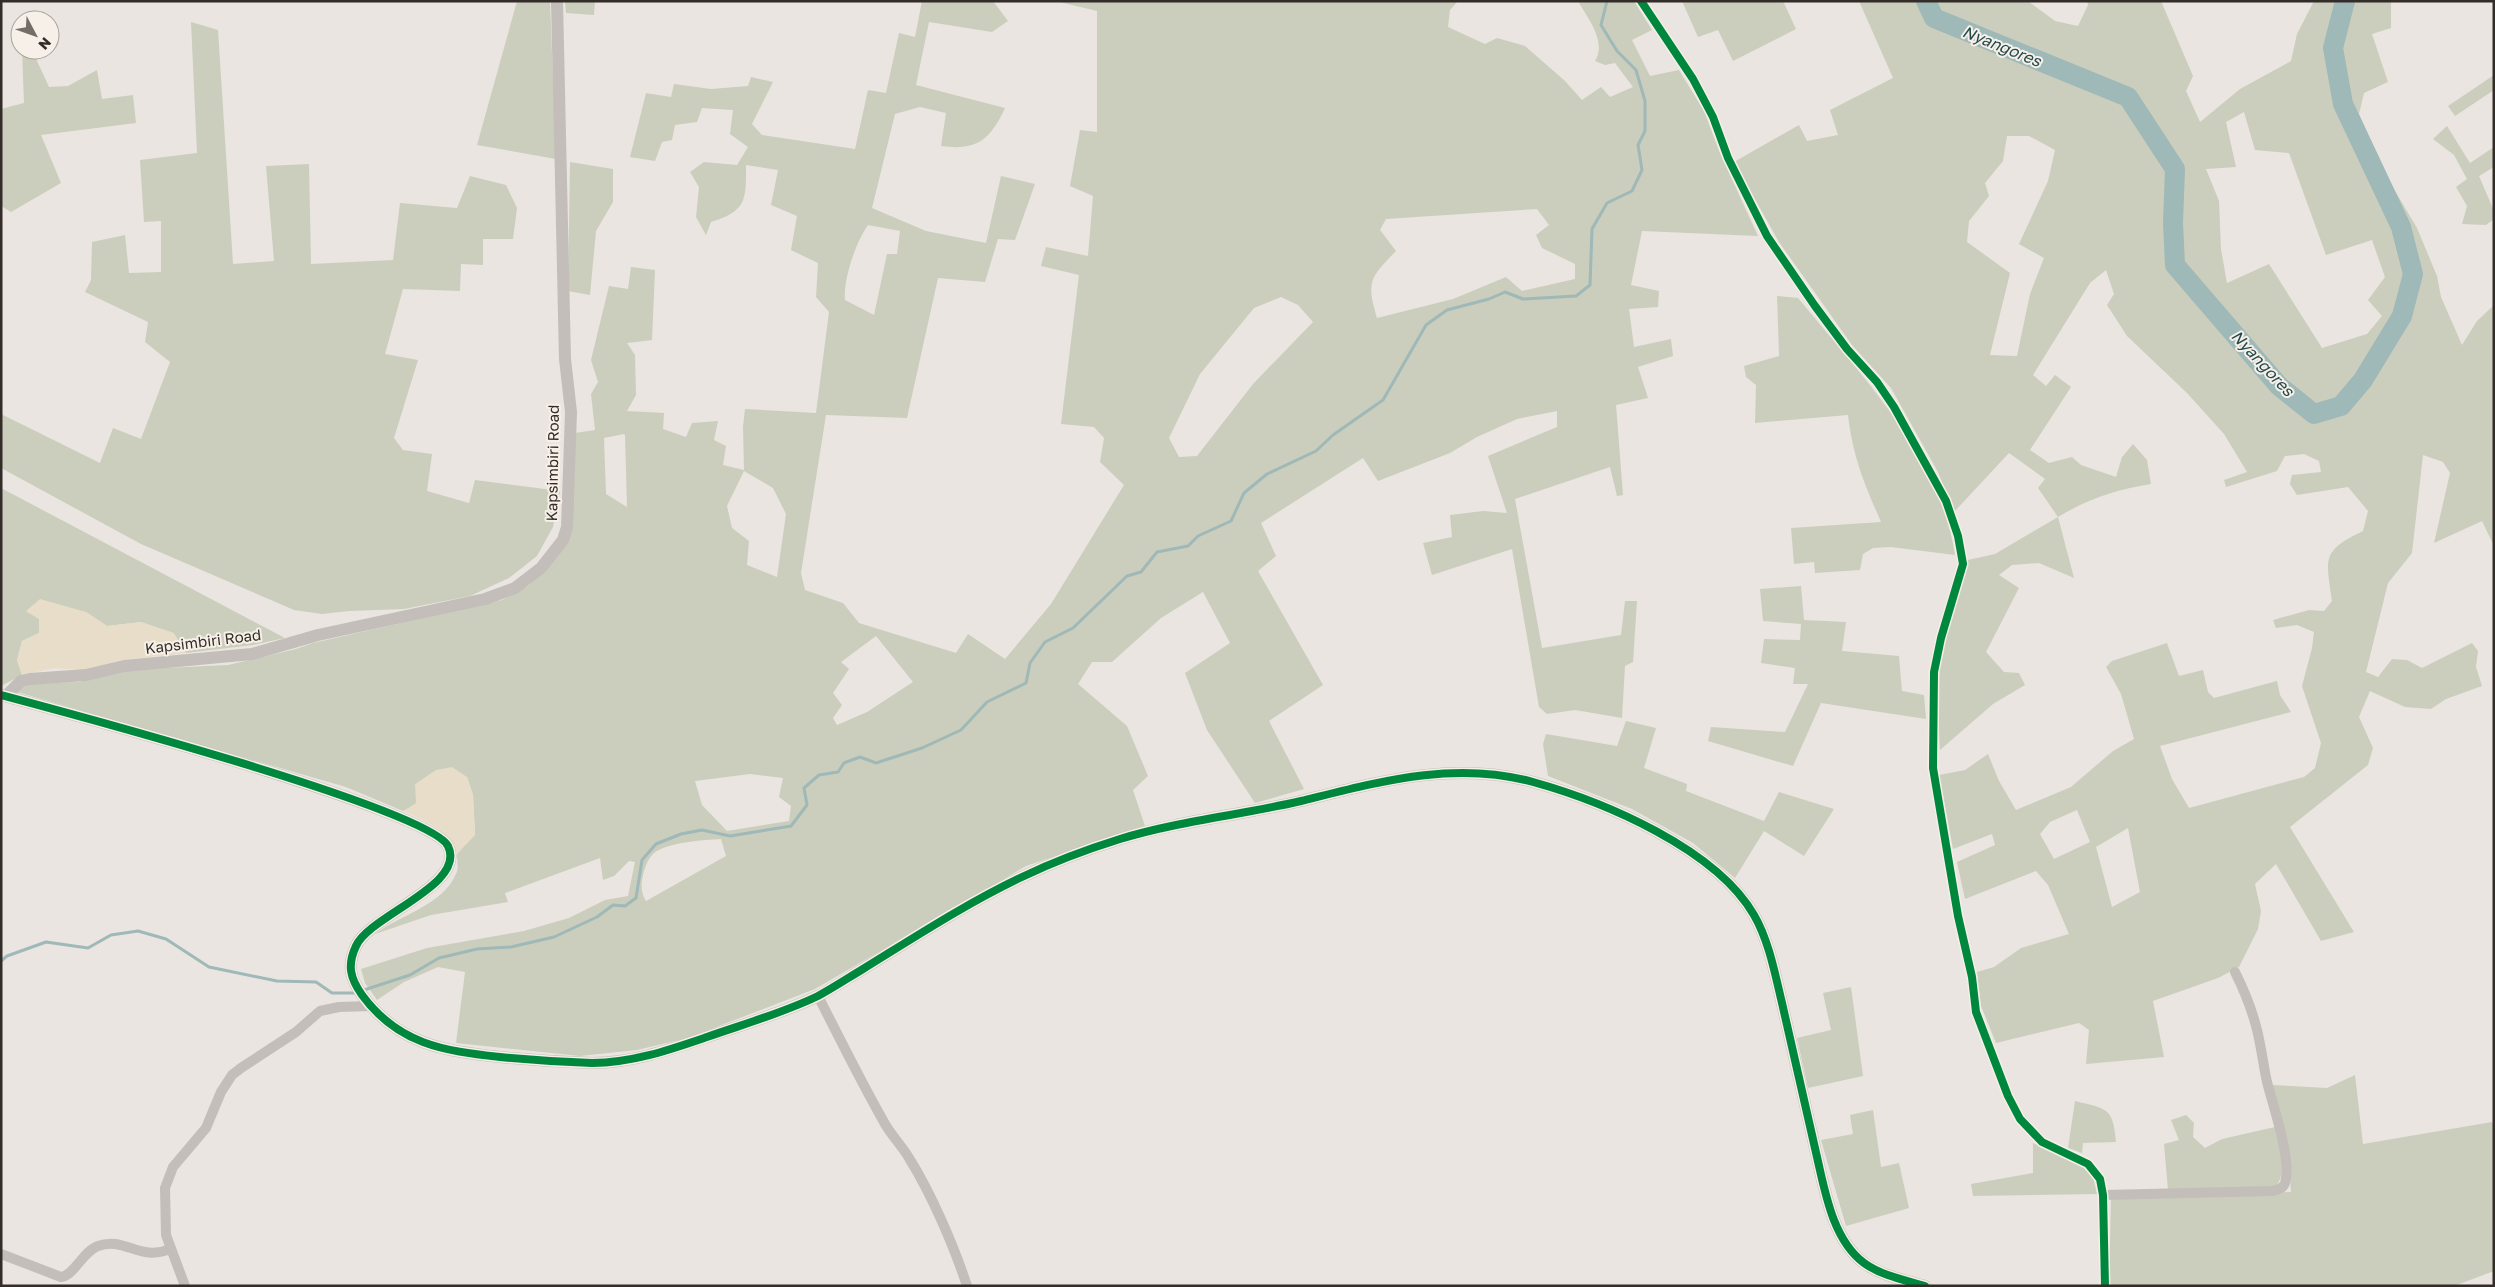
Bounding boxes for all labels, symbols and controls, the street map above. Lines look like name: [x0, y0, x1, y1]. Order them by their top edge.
north arrow: [10, 10, 60, 60]
water label: Nyangores: [1960, 21, 2046, 71]
text: N: [35, 34, 55, 53]
water label: Nyangores: [2227, 326, 2300, 401]
street label: Kapsimbiri Road: [542, 404, 562, 522]
street label: Kapsimbiri Road: [144, 625, 262, 657]

